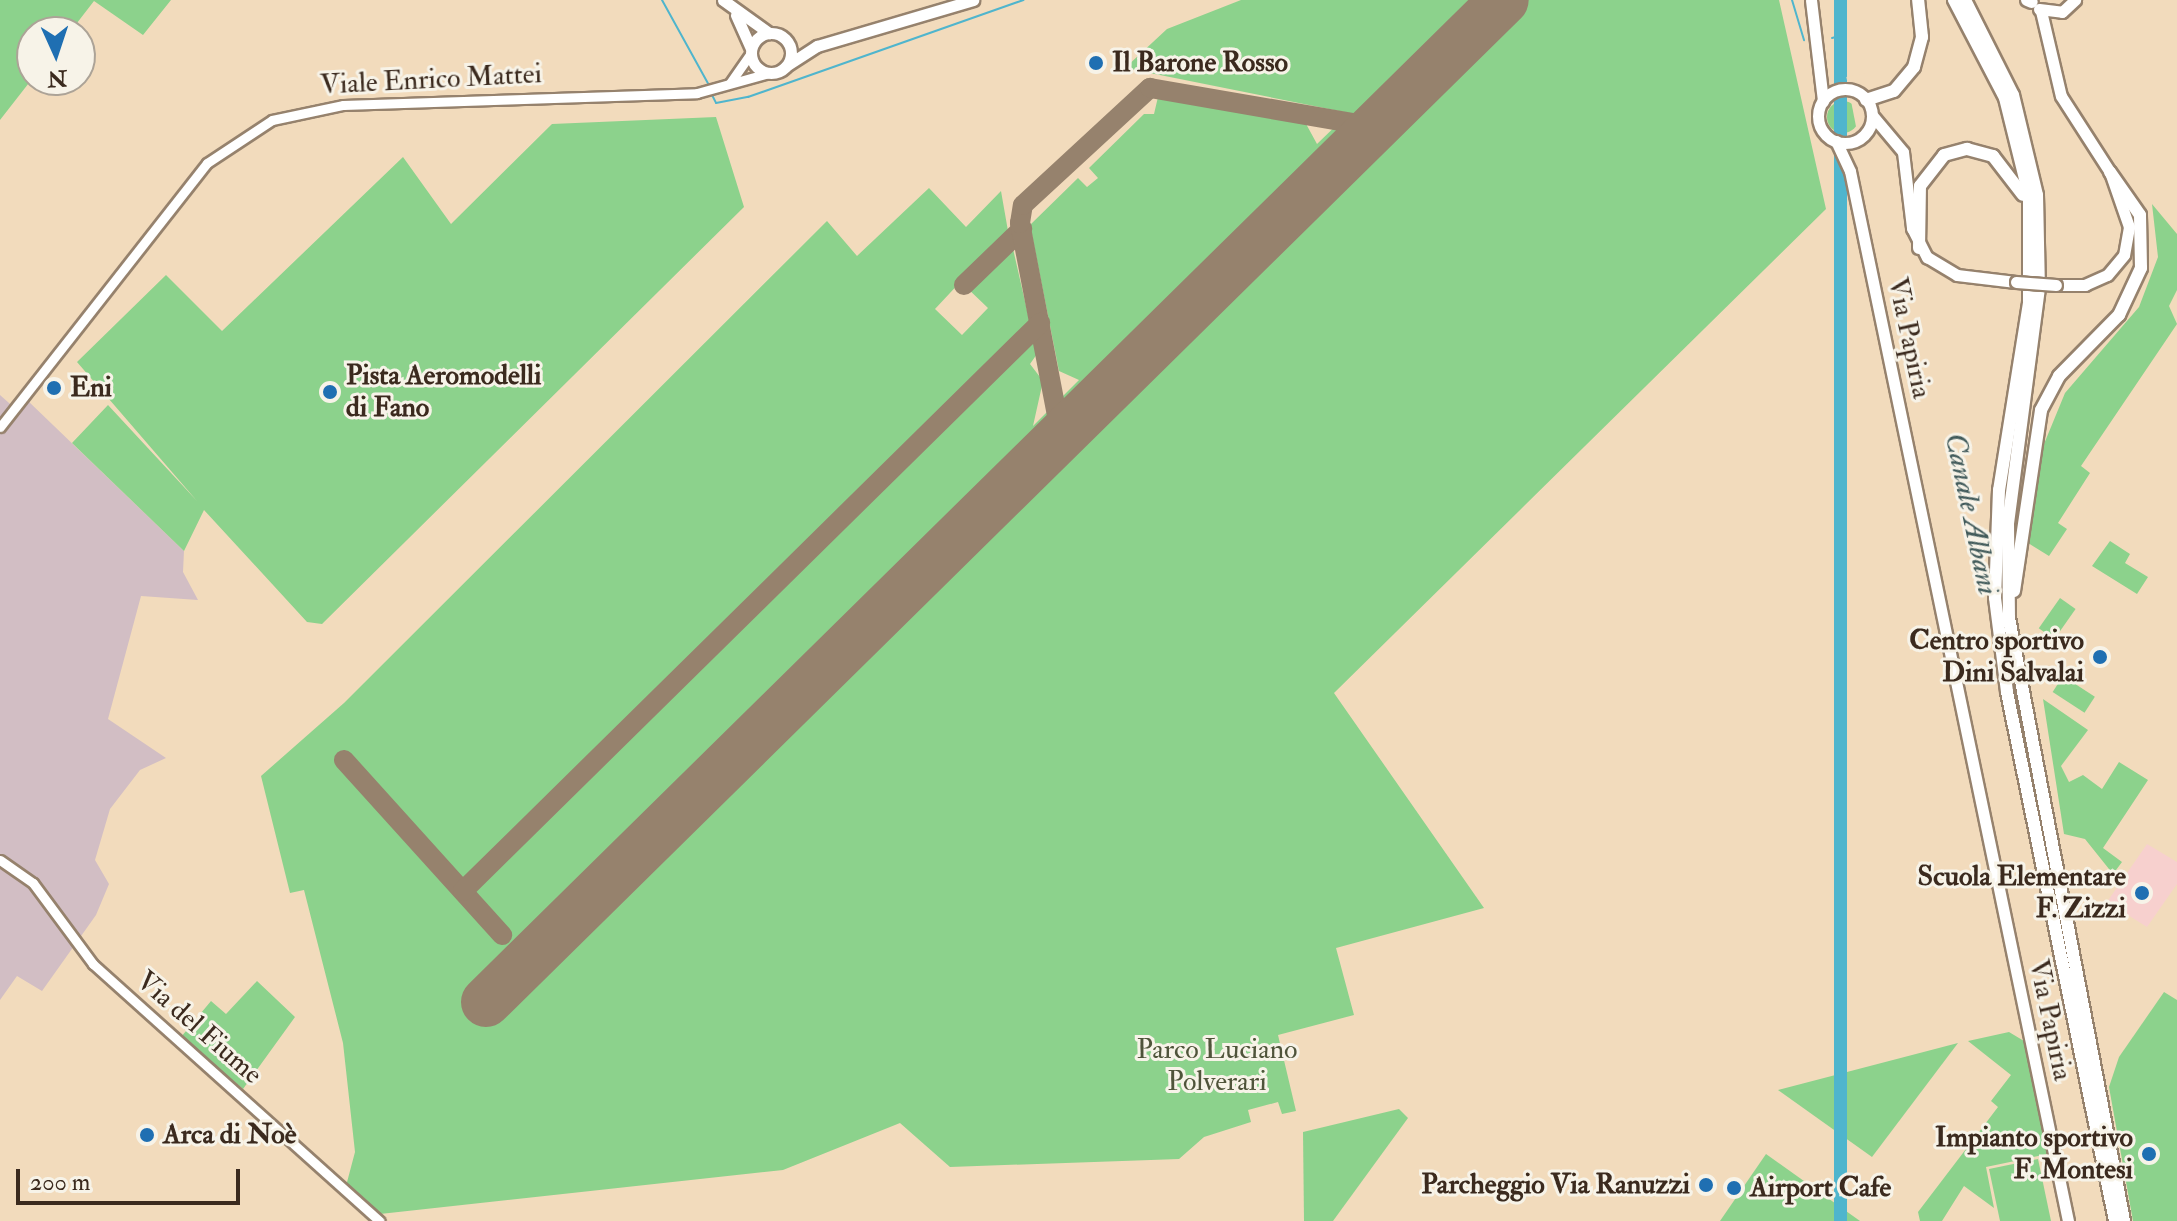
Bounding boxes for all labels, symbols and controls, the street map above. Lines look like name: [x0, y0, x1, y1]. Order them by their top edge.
north arrow: [16, 16, 96, 96]
place label: Il Barone Rosso: [1112, 46, 1288, 80]
marker: Il Barone Rosso: [1087, 54, 1105, 72]
street label: Viale Enrico Mattei: [319, 57, 543, 103]
text: N: [47, 63, 68, 92]
street label: Via Papiria: [1880, 275, 1938, 401]
place label: Pista Aeromodelli di Fano: [346, 359, 541, 425]
place label: Eni: [70, 371, 112, 405]
marker: Eni: [45, 379, 63, 397]
marker: Pista Aeromodelli di Fano: [321, 383, 339, 401]
water label: Canale Albani: [1936, 430, 2006, 598]
place label: Centro sportivo Dini Salvalai: [1909, 624, 2084, 690]
marker: Centro sportivo Dini Salvalai: [2091, 648, 2109, 666]
place label: Scuola Elementare F. Zizzi: [1918, 860, 2126, 926]
marker: Scuola Elementare F. Zizzi: [2133, 884, 2151, 902]
street label: Via Papiria: [2021, 957, 2079, 1083]
street label: Via del Fiume: [129, 964, 269, 1092]
park label: Parco Luciano Polverari: [1137, 1033, 1297, 1099]
place label: Arca di Noè: [163, 1118, 297, 1152]
place label: Impianto sportivo F. Montesi: [1935, 1121, 2133, 1187]
marker: Arca di Noè: [138, 1126, 156, 1144]
marker: Impianto sportivo F. Montesi: [2140, 1145, 2158, 1163]
scale bar: [20, 1153, 244, 1203]
text: 200 m: [30, 1167, 90, 1198]
place label: Parcheggio Via Ranuzzi: [1421, 1168, 1690, 1202]
place label: Airport Cafe: [1750, 1171, 1891, 1205]
marker: Parcheggio Via Ranuzzi: [1697, 1176, 1715, 1194]
marker: Airport Cafe: [1725, 1179, 1743, 1197]

